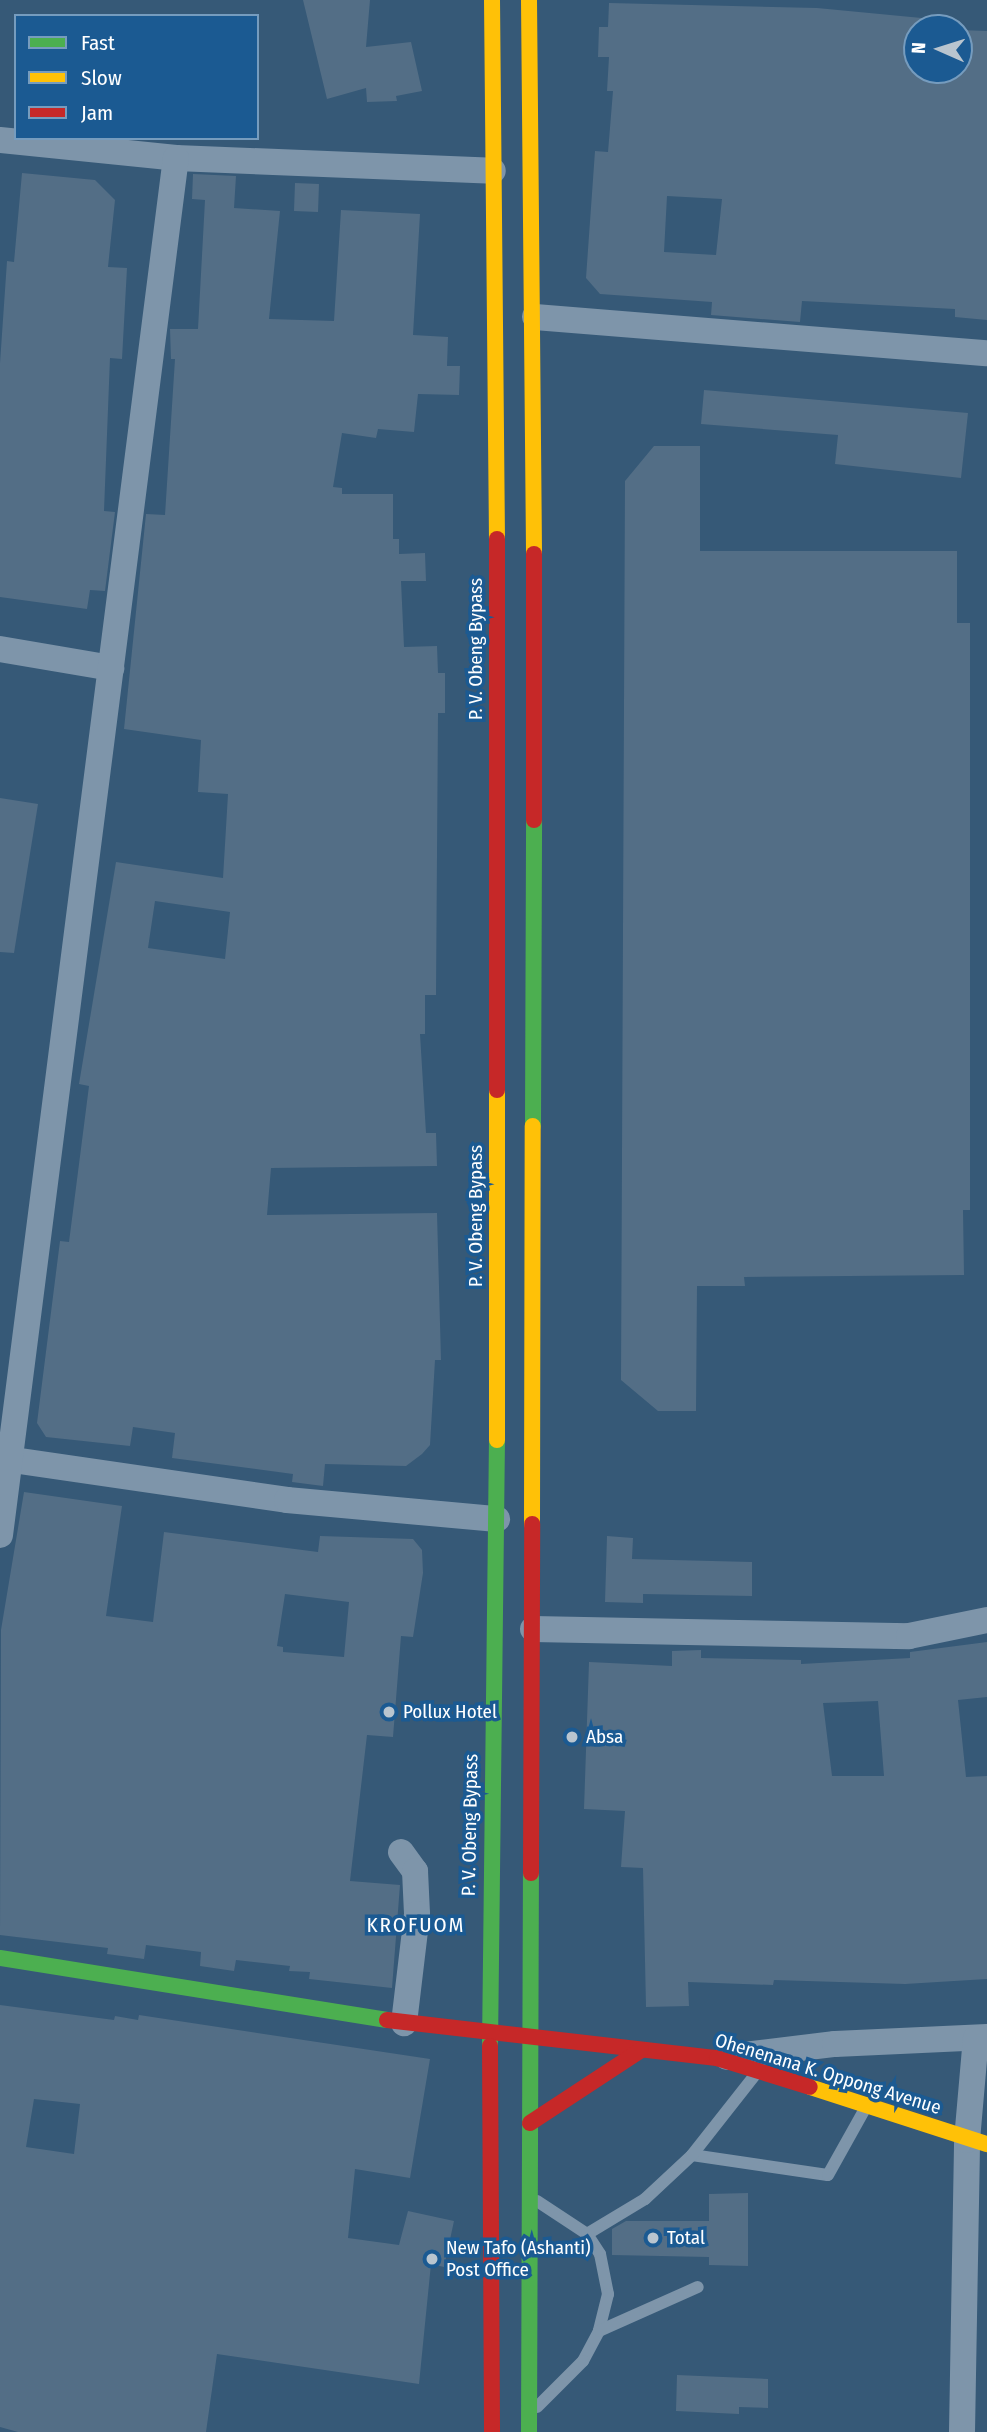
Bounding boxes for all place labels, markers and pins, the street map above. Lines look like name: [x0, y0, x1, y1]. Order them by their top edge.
place label: Pollux Hotel: [403, 1701, 497, 1723]
marker: Pollux Hotel: [381, 1704, 397, 1720]
place label: Absa: [586, 1726, 623, 1748]
marker: Absa: [564, 1729, 580, 1745]
place label: Total: [667, 2227, 705, 2249]
marker: Total: [645, 2230, 661, 2246]
place label: New Tafo (Ashanti) Post Office: [446, 2237, 591, 2281]
marker: New Tafo (Ashanti) Post Office: [424, 2251, 440, 2267]

